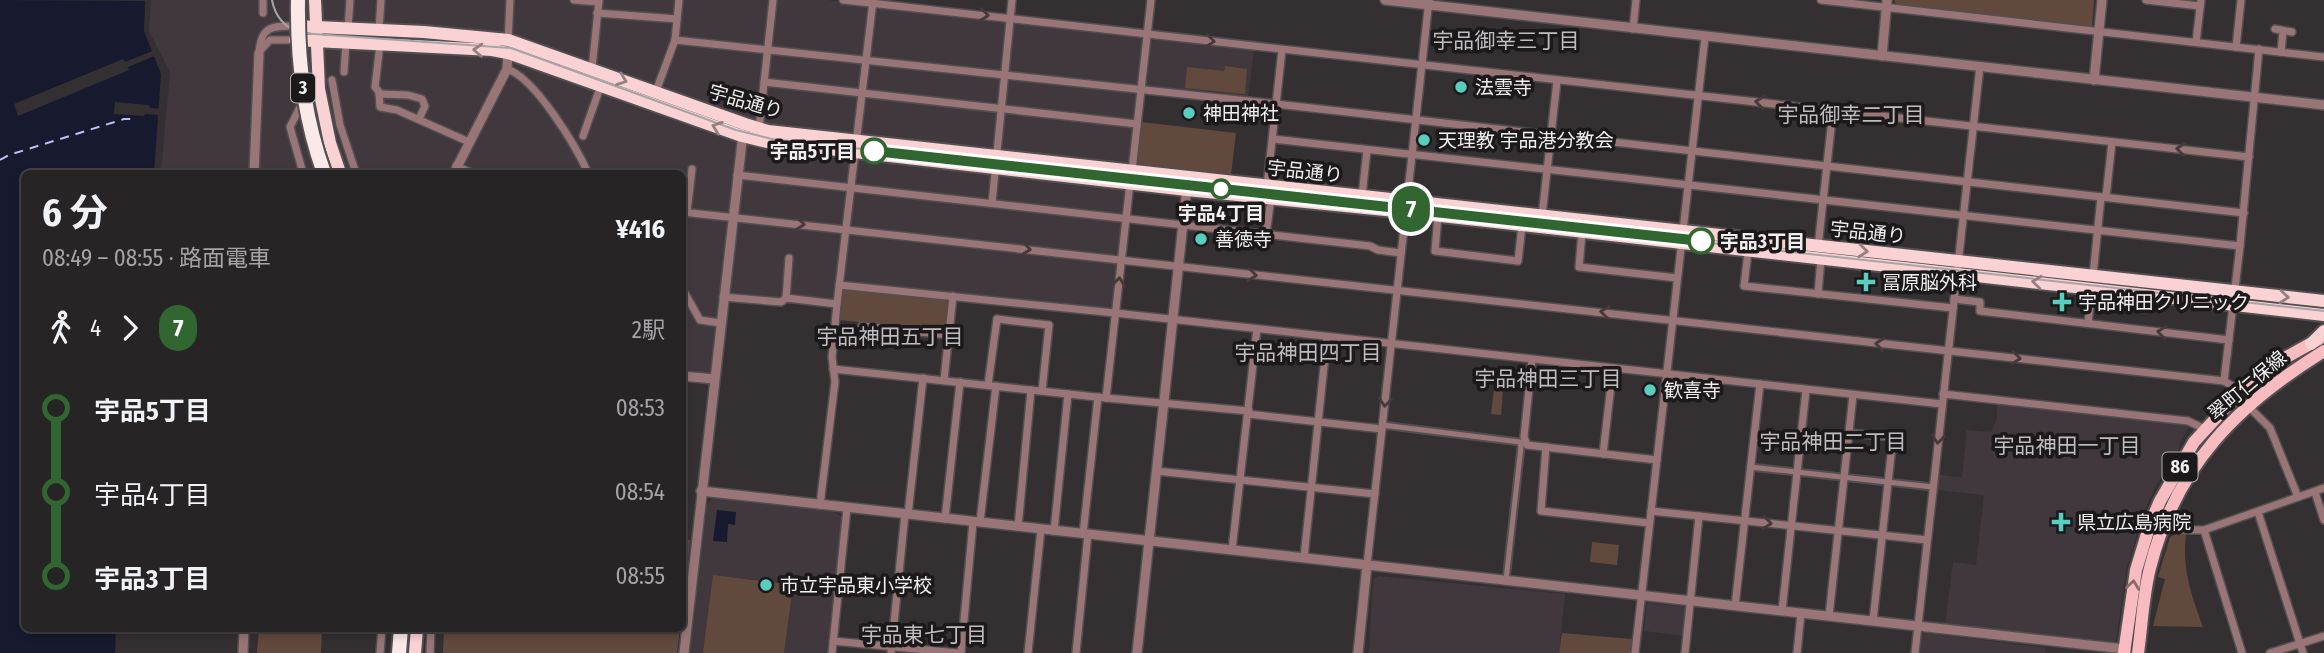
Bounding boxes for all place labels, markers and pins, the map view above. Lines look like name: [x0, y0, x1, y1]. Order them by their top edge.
place label: 法雲寺: [1475, 76, 1532, 99]
marker: 法雲寺: [1453, 79, 1469, 95]
place label: 神田神社: [1203, 102, 1279, 125]
marker: 神田神社: [1181, 105, 1197, 121]
place label: 天理教 宇品港分教会: [1438, 129, 1613, 152]
marker: 天理教 宇品港分教会: [1416, 132, 1432, 148]
marker: 宇品5丁目: [861, 138, 887, 164]
place label: 宇品5丁目: [770, 140, 855, 163]
marker: 宇品4丁目: [1211, 179, 1231, 199]
place label: 宇品4丁目: [1178, 202, 1264, 225]
place label: 善徳寺: [1215, 228, 1272, 251]
marker: 宇品3丁目: [1688, 228, 1714, 254]
place label: 宇品3丁目: [1720, 230, 1805, 253]
marker: 善徳寺: [1193, 231, 1209, 247]
place label: 冨原脳外科: [1882, 271, 1977, 294]
marker: 冨原脳外科: [1856, 272, 1876, 292]
place label: 宇品神田クリニック: [2078, 291, 2249, 314]
marker: 宇品神田クリニック: [2052, 292, 2072, 312]
place label: 歓喜寺: [1664, 379, 1721, 402]
marker: 歓喜寺: [1642, 382, 1658, 398]
place label: 県立広島病院: [2077, 511, 2191, 534]
marker: 県立広島病院: [2051, 512, 2071, 532]
place label: 市立宇品東小学校: [780, 574, 932, 597]
marker: 市立宇品東小学校: [758, 577, 774, 593]

